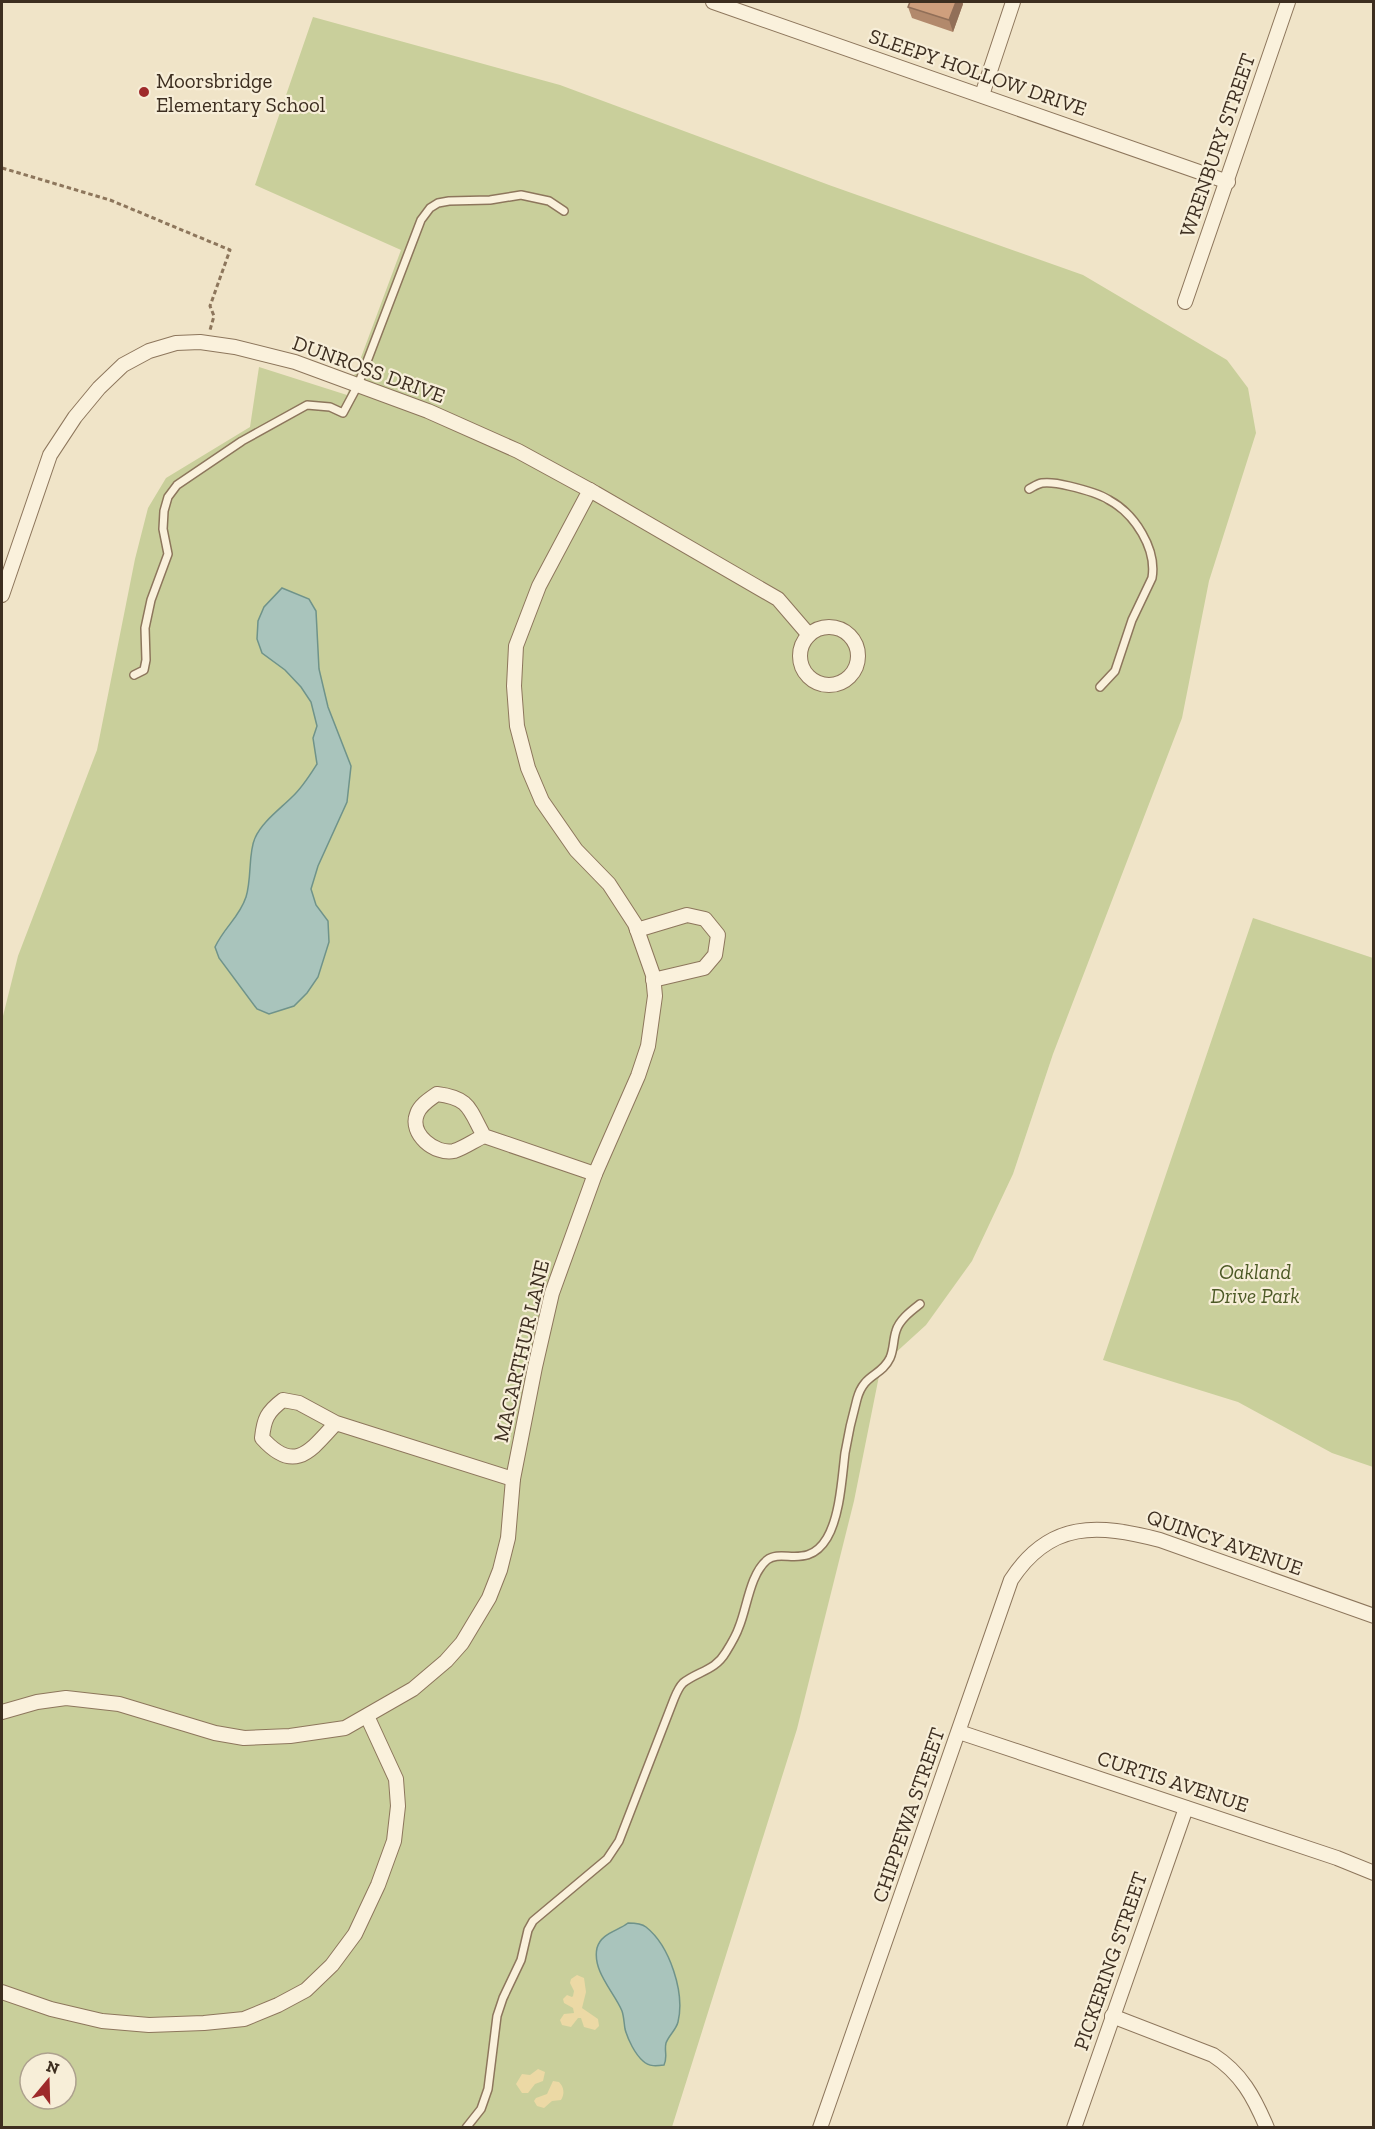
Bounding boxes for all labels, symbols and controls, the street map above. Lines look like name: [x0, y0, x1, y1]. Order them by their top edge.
street label: SLEEPY HOLLOW DRIVE: [866, 23, 1090, 121]
street label: WRENBURY STREET: [1174, 50, 1260, 240]
place label: Moorsbridge Elementary School: [156, 68, 326, 117]
marker: Moorsbridge Elementary School: [137, 85, 151, 99]
street label: DUNROSS DRIVE: [289, 330, 449, 408]
street label: MACARTHUR LANE: [488, 1257, 554, 1445]
park label: Oakland Drive Park: [1210, 1259, 1300, 1308]
street label: QUINCY AVENUE: [1144, 1504, 1306, 1580]
street label: CHIPPEWA STREET: [866, 1724, 950, 1906]
street label: CURTIS AVENUE: [1094, 1745, 1252, 1817]
street label: PICKERING STREET: [1068, 1869, 1152, 2053]
north arrow: [18, 2051, 78, 2111]
text: N: [44, 2056, 62, 2078]

